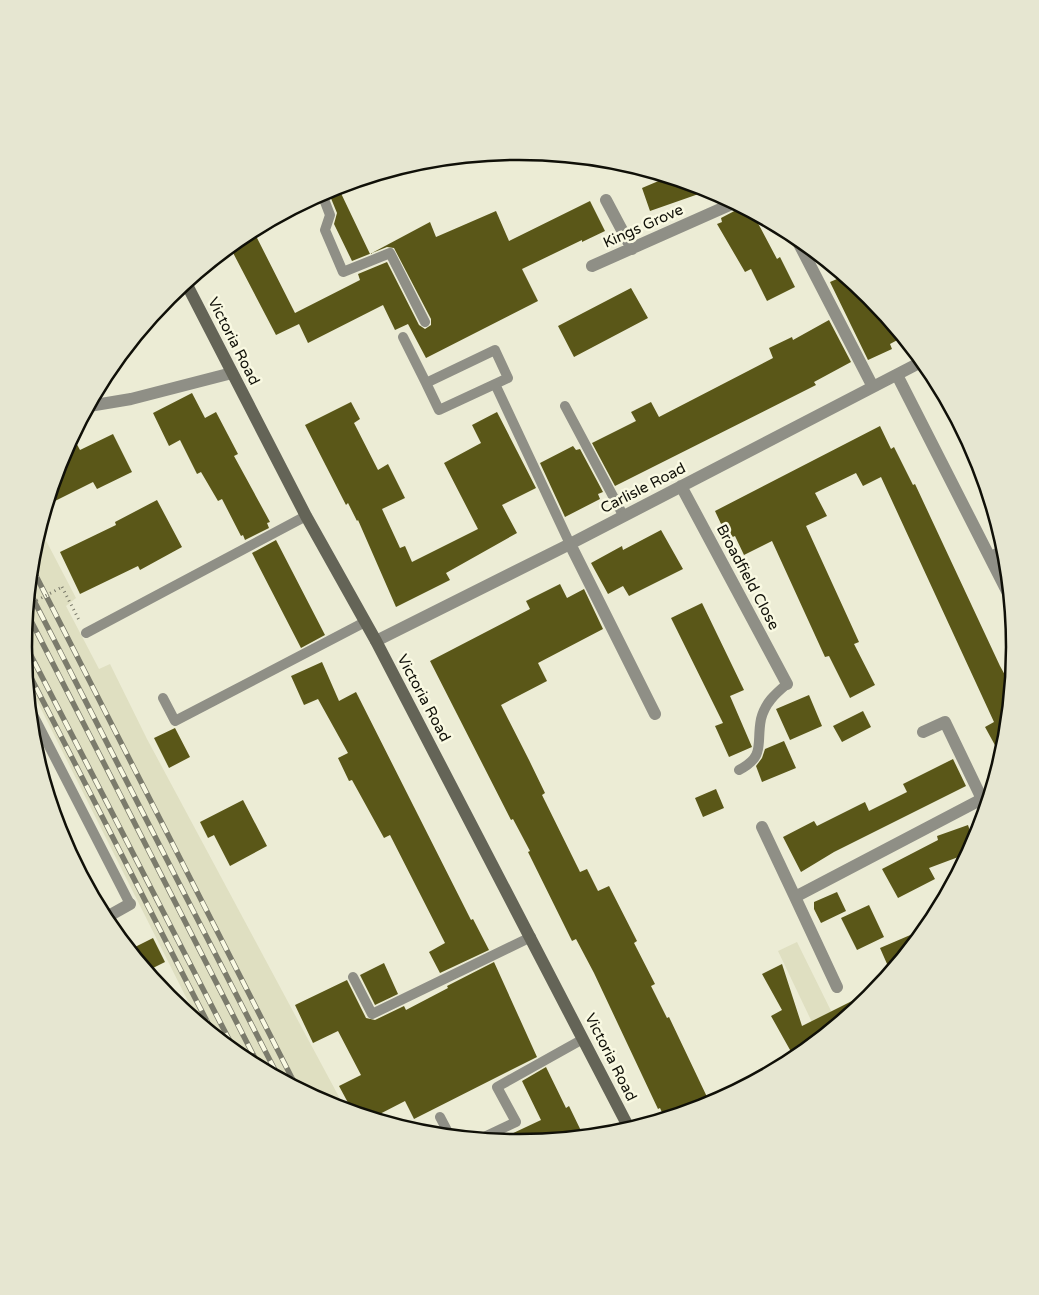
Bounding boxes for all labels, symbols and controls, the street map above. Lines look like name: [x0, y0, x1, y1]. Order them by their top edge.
street label: Kings Grove: [600, 200, 686, 252]
street label: Victoria Road: [204, 294, 264, 388]
street label: Carlisle Road: [597, 459, 689, 517]
street label: Broadfield Close: [713, 521, 783, 633]
street label: Victoria Road: [393, 651, 455, 745]
street label: Victoria Road: [581, 1010, 641, 1104]

